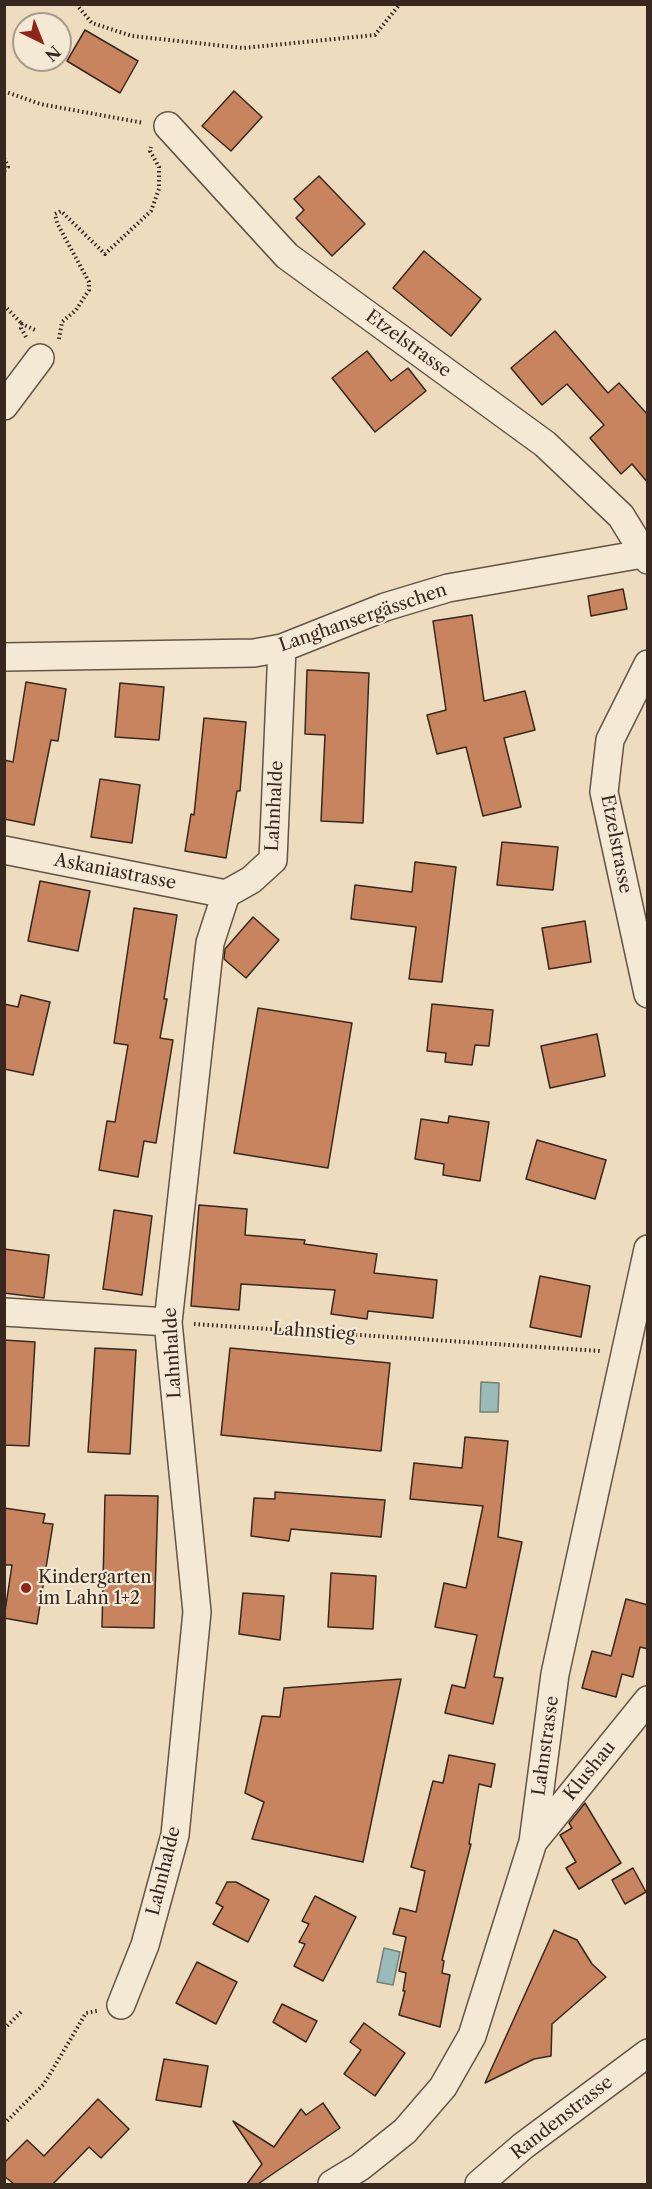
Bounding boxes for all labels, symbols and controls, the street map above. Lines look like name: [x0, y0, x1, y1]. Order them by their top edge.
north arrow: [12, 12, 72, 72]
text: N: [41, 42, 65, 66]
street label: Etzelstrasse: [361, 306, 455, 382]
street label: Langhansergässchen: [276, 579, 450, 657]
street label: Lahnhalde: [262, 760, 288, 852]
street label: Etzelstrasse: [596, 793, 636, 895]
street label: Askaniastrasse: [52, 850, 178, 894]
street label: Lahnhalde: [160, 1307, 186, 1399]
street label: Lahnstieg: [272, 1318, 356, 1346]
place label: Kindergarten im Lahn 1+2: [38, 1567, 152, 1610]
marker: Kindergarten im Lahn 1+2: [19, 1581, 33, 1595]
street label: Lahnstrasse: [528, 1695, 564, 1797]
street label: Klushau: [560, 1737, 620, 1805]
street label: Lahnhalde: [143, 1824, 185, 1918]
street label: Randenstrasse: [507, 2072, 617, 2164]

